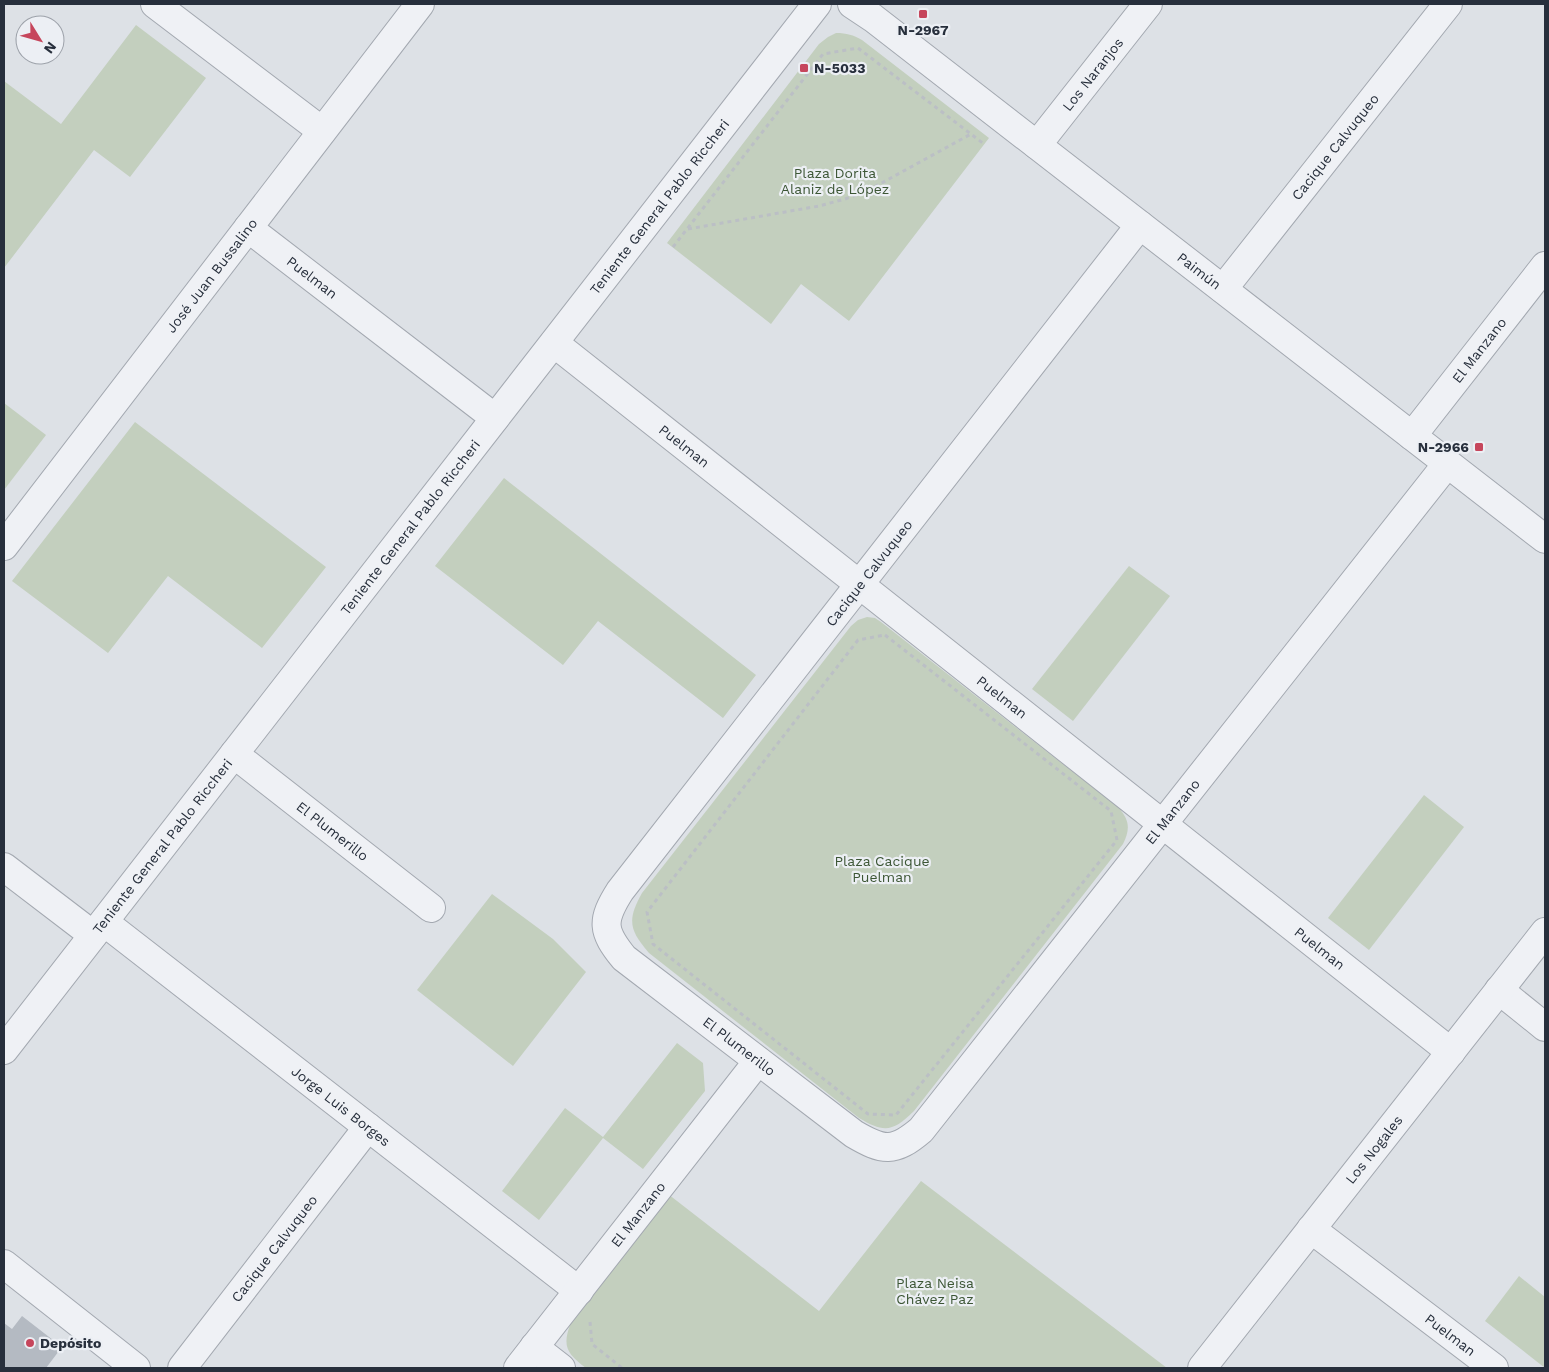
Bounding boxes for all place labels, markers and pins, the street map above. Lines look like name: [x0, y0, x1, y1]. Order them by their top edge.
marker: N-2967: [917, 8, 929, 20]
place label: N-2967: [898, 22, 949, 38]
place label: N-5033: [814, 60, 865, 76]
marker: N-5033: [798, 62, 810, 74]
place label: N-2966: [1418, 439, 1469, 455]
marker: N-2966: [1473, 441, 1485, 453]
place label: Depósito: [40, 1335, 101, 1351]
marker: Depósito: [24, 1337, 36, 1349]

